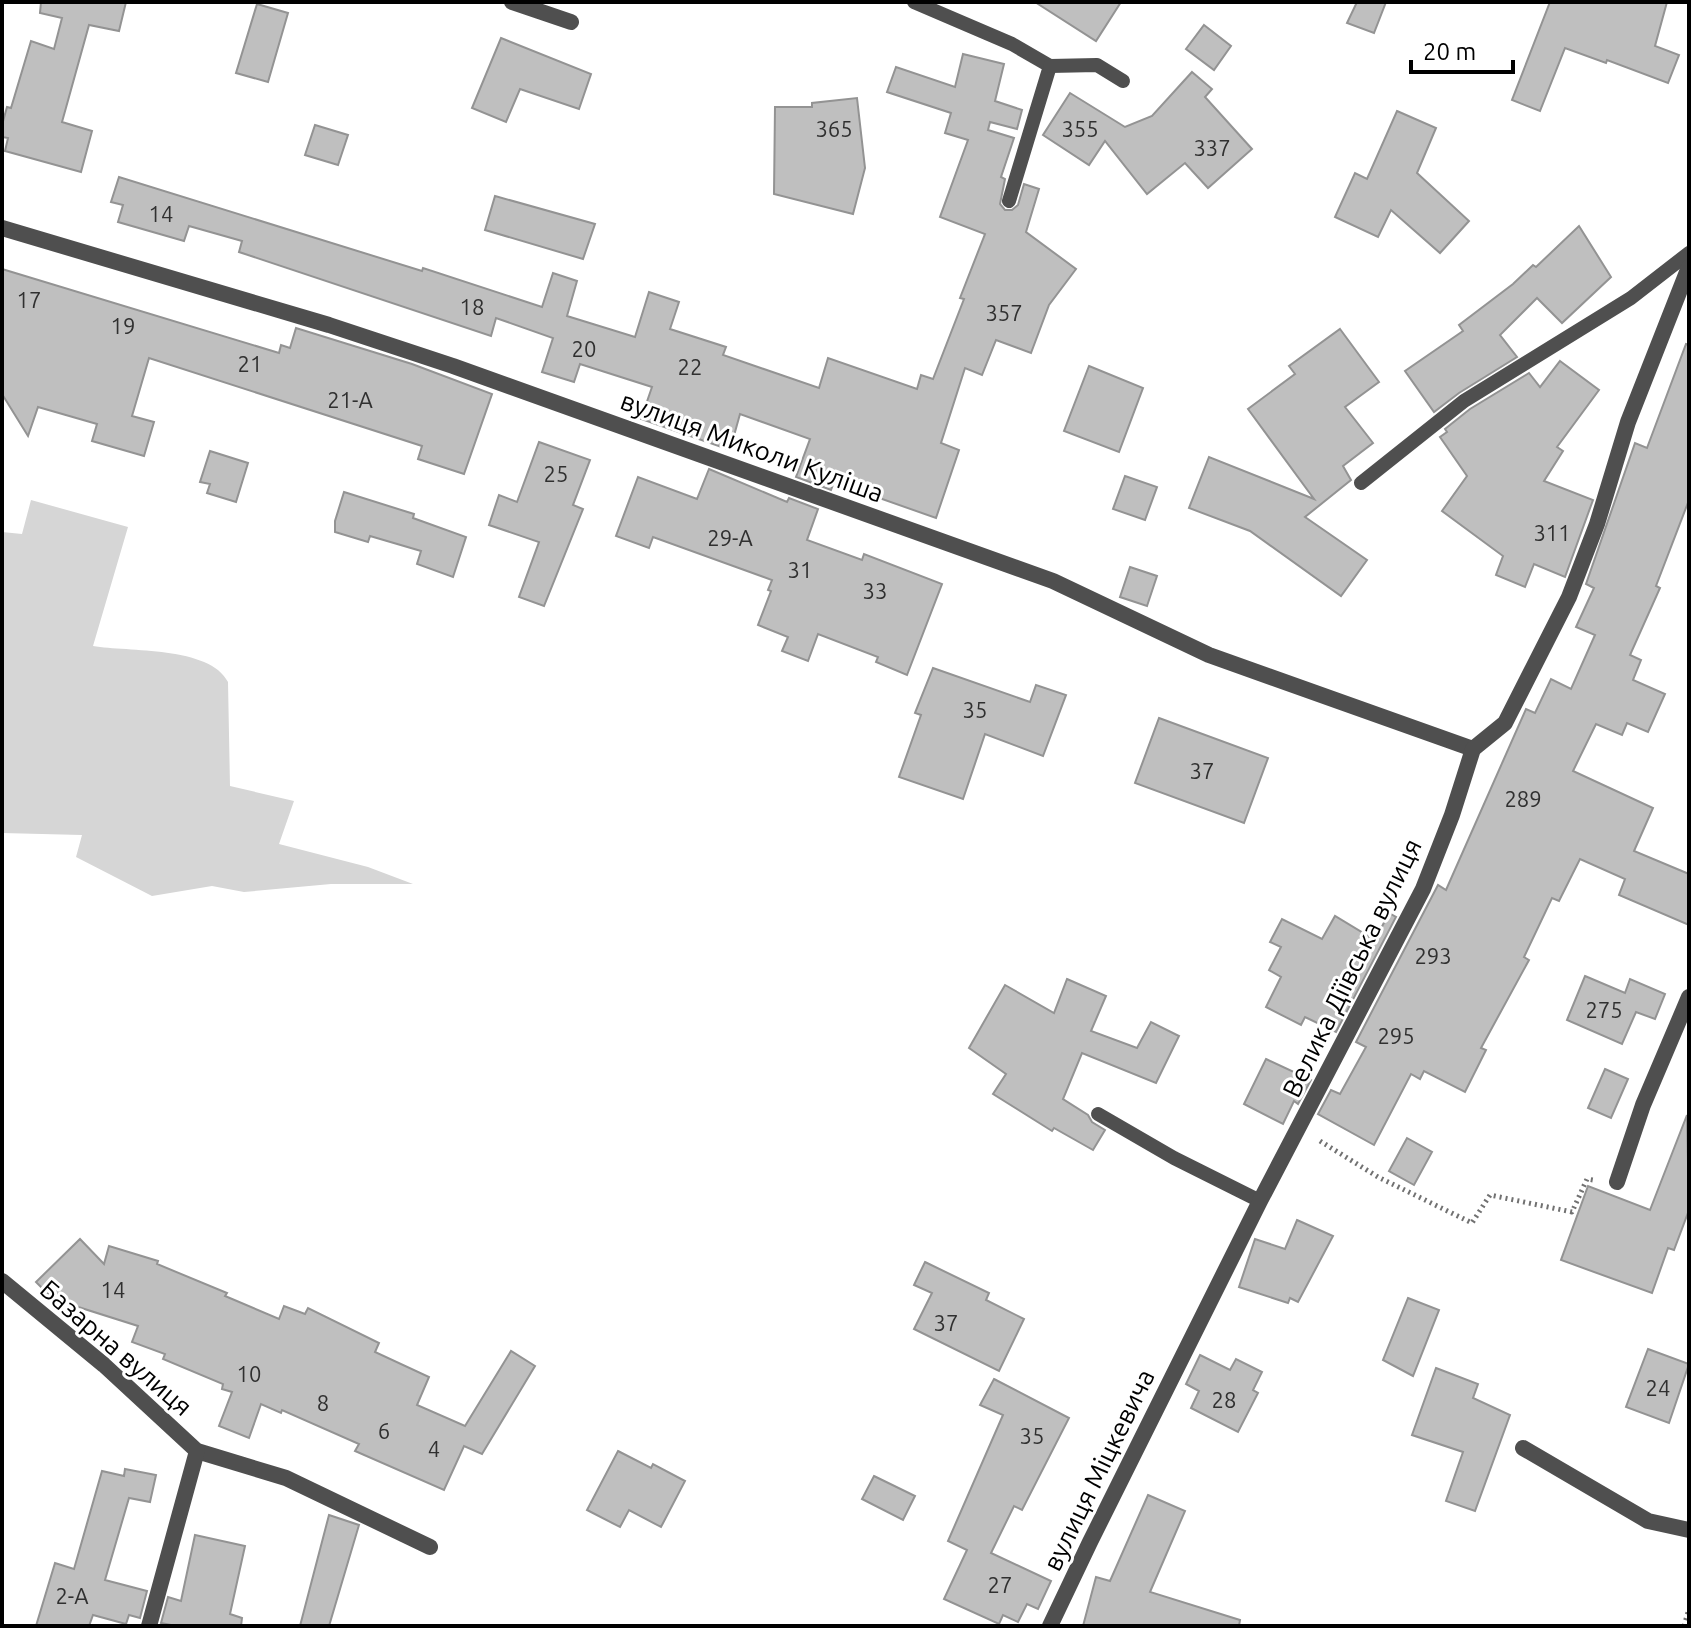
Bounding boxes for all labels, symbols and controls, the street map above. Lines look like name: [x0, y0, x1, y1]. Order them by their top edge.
scale bar: [1411, 24, 1513, 74]
text: 20 m: [1423, 38, 1476, 65]
house number: 365: [815, 116, 853, 141]
house number: 355: [1061, 116, 1099, 141]
house number: 337: [1193, 135, 1231, 160]
house number: 14: [149, 201, 173, 226]
house number: 17: [17, 287, 41, 312]
house number: 18: [460, 294, 484, 319]
house number: 357: [985, 300, 1023, 325]
house number: 19: [111, 313, 135, 338]
house number: 20: [572, 336, 596, 361]
house number: 21: [238, 351, 262, 376]
house number: 22: [678, 354, 702, 379]
street label: вулиця Миколи Куліша: [617, 385, 888, 508]
house number: 21-А: [327, 387, 373, 412]
house number: 25: [544, 461, 568, 486]
house number: 311: [1533, 520, 1571, 545]
house number: 29-А: [707, 525, 753, 550]
house number: 31: [788, 557, 812, 582]
house number: 33: [863, 578, 887, 603]
house number: 35: [963, 697, 987, 722]
house number: 37: [1190, 758, 1214, 783]
house number: 289: [1504, 786, 1542, 811]
street label: Велика Діївська вулиця: [1276, 834, 1427, 1102]
house number: 293: [1414, 943, 1452, 968]
house number: 275: [1585, 997, 1623, 1022]
house number: 295: [1377, 1023, 1415, 1048]
street label: Базарна вулиця: [35, 1274, 198, 1421]
house number: 14: [101, 1277, 125, 1302]
house number: 37: [934, 1310, 958, 1335]
house number: 10: [237, 1361, 261, 1386]
street label: вулиця Міцкевича: [1037, 1364, 1160, 1575]
house number: 24: [1646, 1375, 1670, 1400]
house number: 28: [1212, 1387, 1236, 1412]
house number: 8: [317, 1390, 329, 1415]
house number: 6: [378, 1418, 390, 1443]
house number: 35: [1020, 1423, 1044, 1448]
house number: 4: [428, 1436, 440, 1461]
house number: 27: [988, 1572, 1012, 1597]
house number: 2-А: [55, 1583, 89, 1608]

